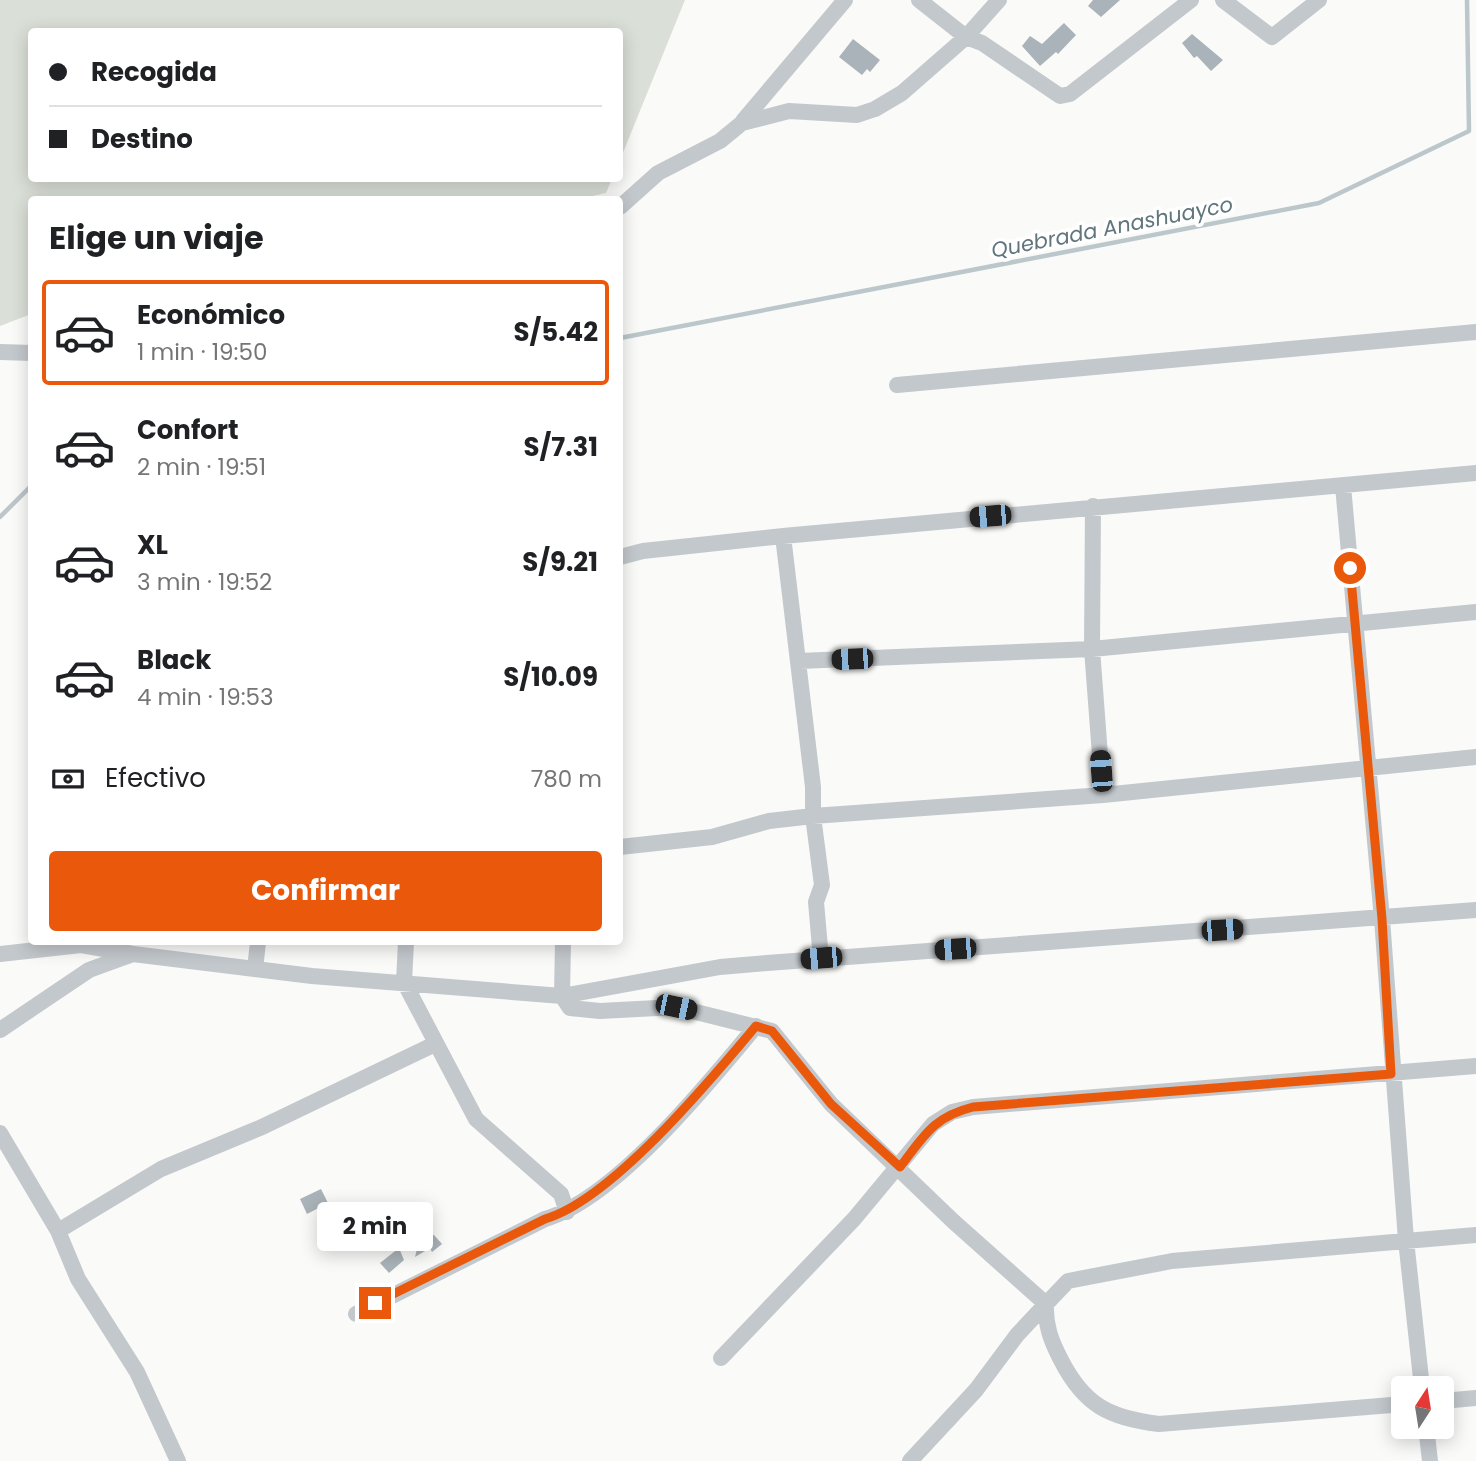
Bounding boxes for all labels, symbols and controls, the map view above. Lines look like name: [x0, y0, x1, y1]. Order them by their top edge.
text: Recogida: [91, 54, 217, 90]
text: Destino: [91, 121, 193, 157]
water label: Quebrada Anashuayco: [989, 189, 1235, 265]
text: Elige un viaje: [49, 215, 264, 260]
text: Económico: [137, 297, 285, 333]
icon: car: [53, 301, 116, 364]
text: S/5.42: [514, 314, 598, 350]
text: 1 min · 19:50: [137, 336, 267, 368]
text: Confort: [137, 412, 239, 448]
icon: car: [53, 416, 116, 479]
text: S/7.31: [523, 429, 598, 465]
text: 2 min · 19:51: [137, 451, 266, 483]
car: [969, 504, 1012, 528]
text: XL: [137, 527, 168, 563]
icon: car: [53, 531, 116, 594]
text: S/9.21: [522, 544, 598, 580]
route start: [1334, 552, 1366, 584]
text: 3 min · 19:52: [137, 566, 272, 598]
text: Black: [137, 642, 211, 678]
icon: car: [53, 646, 116, 709]
car: [831, 648, 874, 670]
text: S/10.09: [503, 659, 598, 695]
text: 4 min · 19:53: [137, 681, 274, 713]
car: [1090, 749, 1113, 793]
icon: cash: [49, 760, 87, 798]
text: Efectivo: [105, 760, 206, 796]
text: 780 m: [531, 763, 602, 795]
button: Confirmar: [49, 851, 602, 931]
car: [1201, 918, 1244, 942]
car: [934, 937, 977, 961]
car: [800, 946, 843, 970]
car: [654, 992, 699, 1022]
callout: 2 min: [317, 1202, 433, 1250]
text: 2 min: [343, 1210, 407, 1242]
route end: [359, 1287, 391, 1319]
north arrow: [1391, 1376, 1454, 1438]
map controls: [1391, 1376, 1454, 1439]

